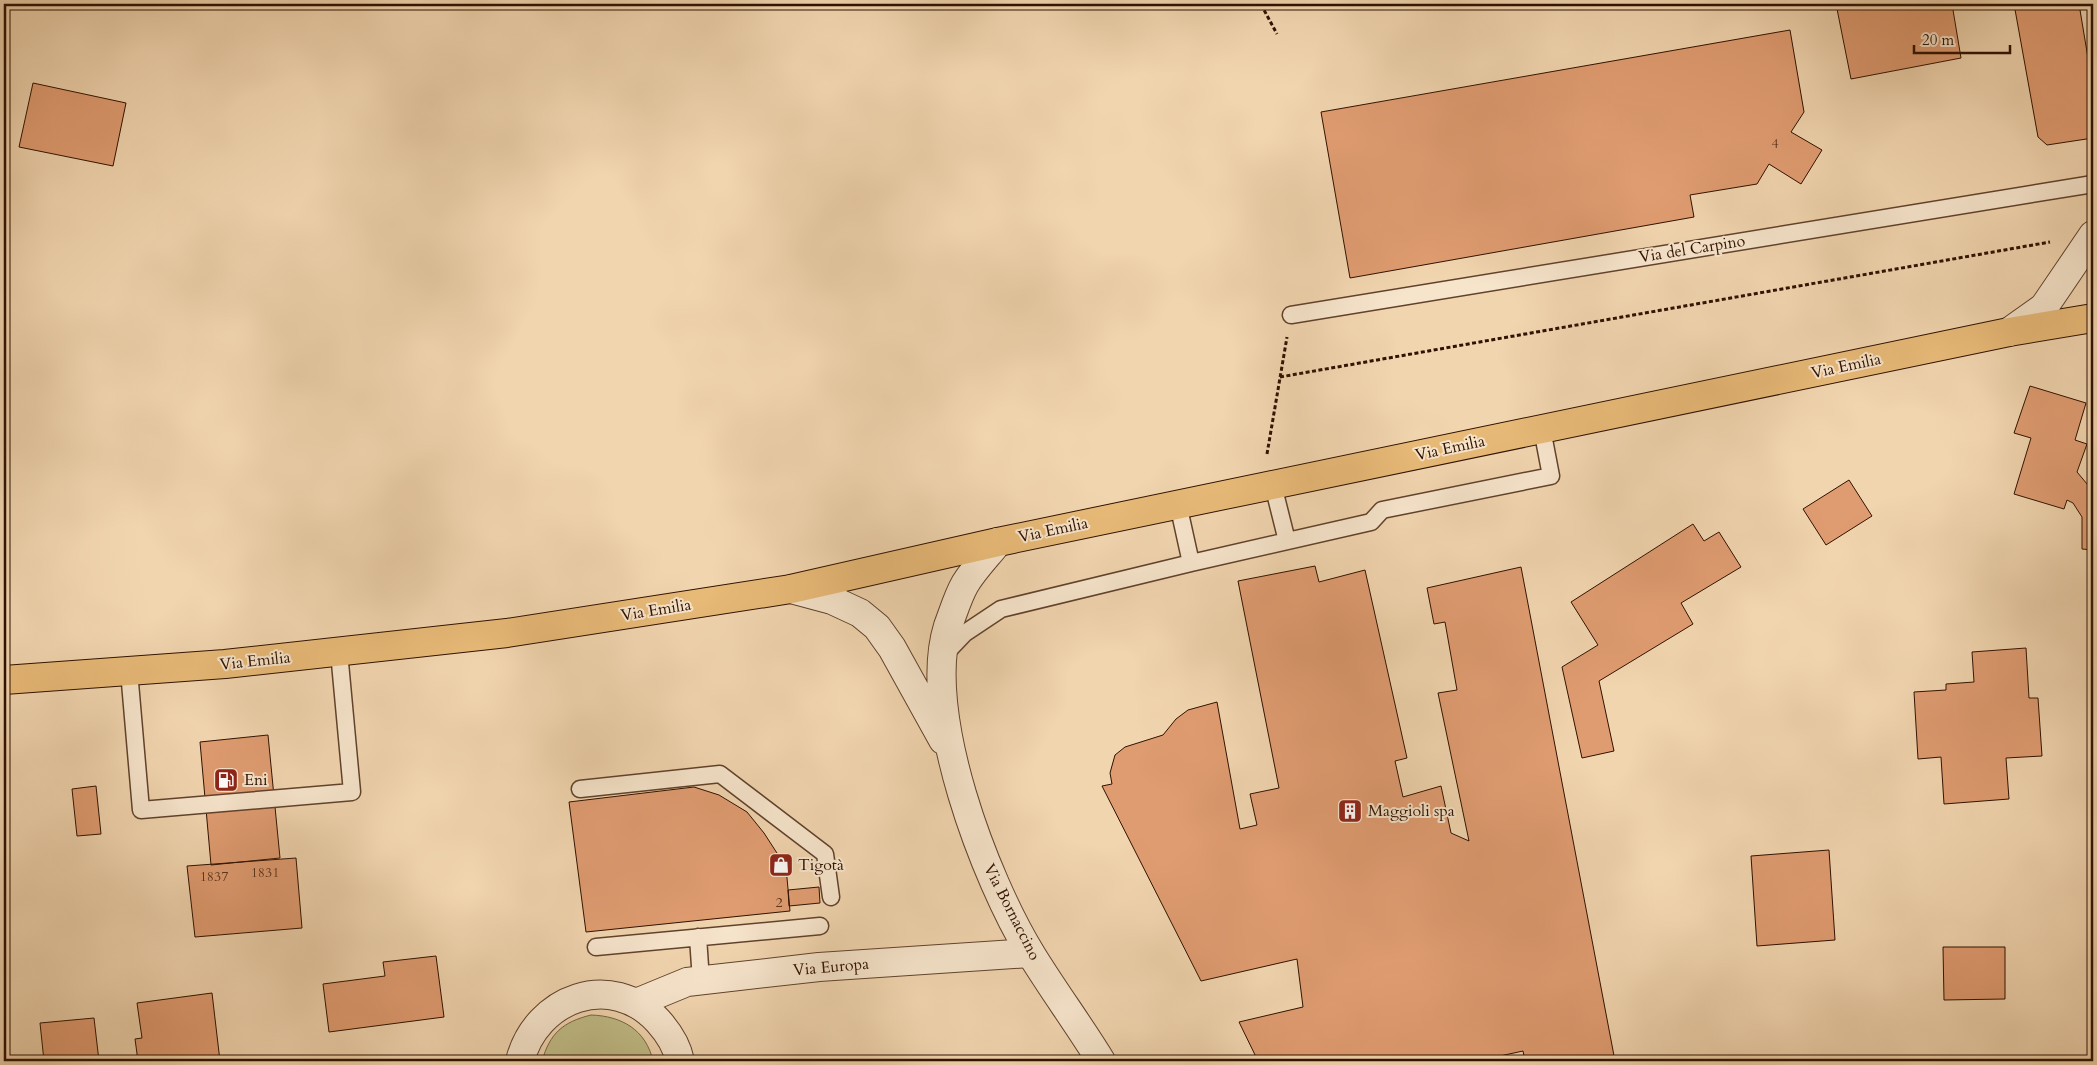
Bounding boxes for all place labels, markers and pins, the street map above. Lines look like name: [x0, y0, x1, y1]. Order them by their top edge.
fuel station icon: Eni: [213, 767, 239, 793]
place label: Eni: [244, 769, 268, 791]
building icon: Maggioli spa: [1337, 798, 1363, 824]
place label: Maggioli spa: [1368, 800, 1455, 822]
shop icon: Tigotà: [768, 852, 794, 878]
place label: Tigotà: [798, 854, 844, 876]

